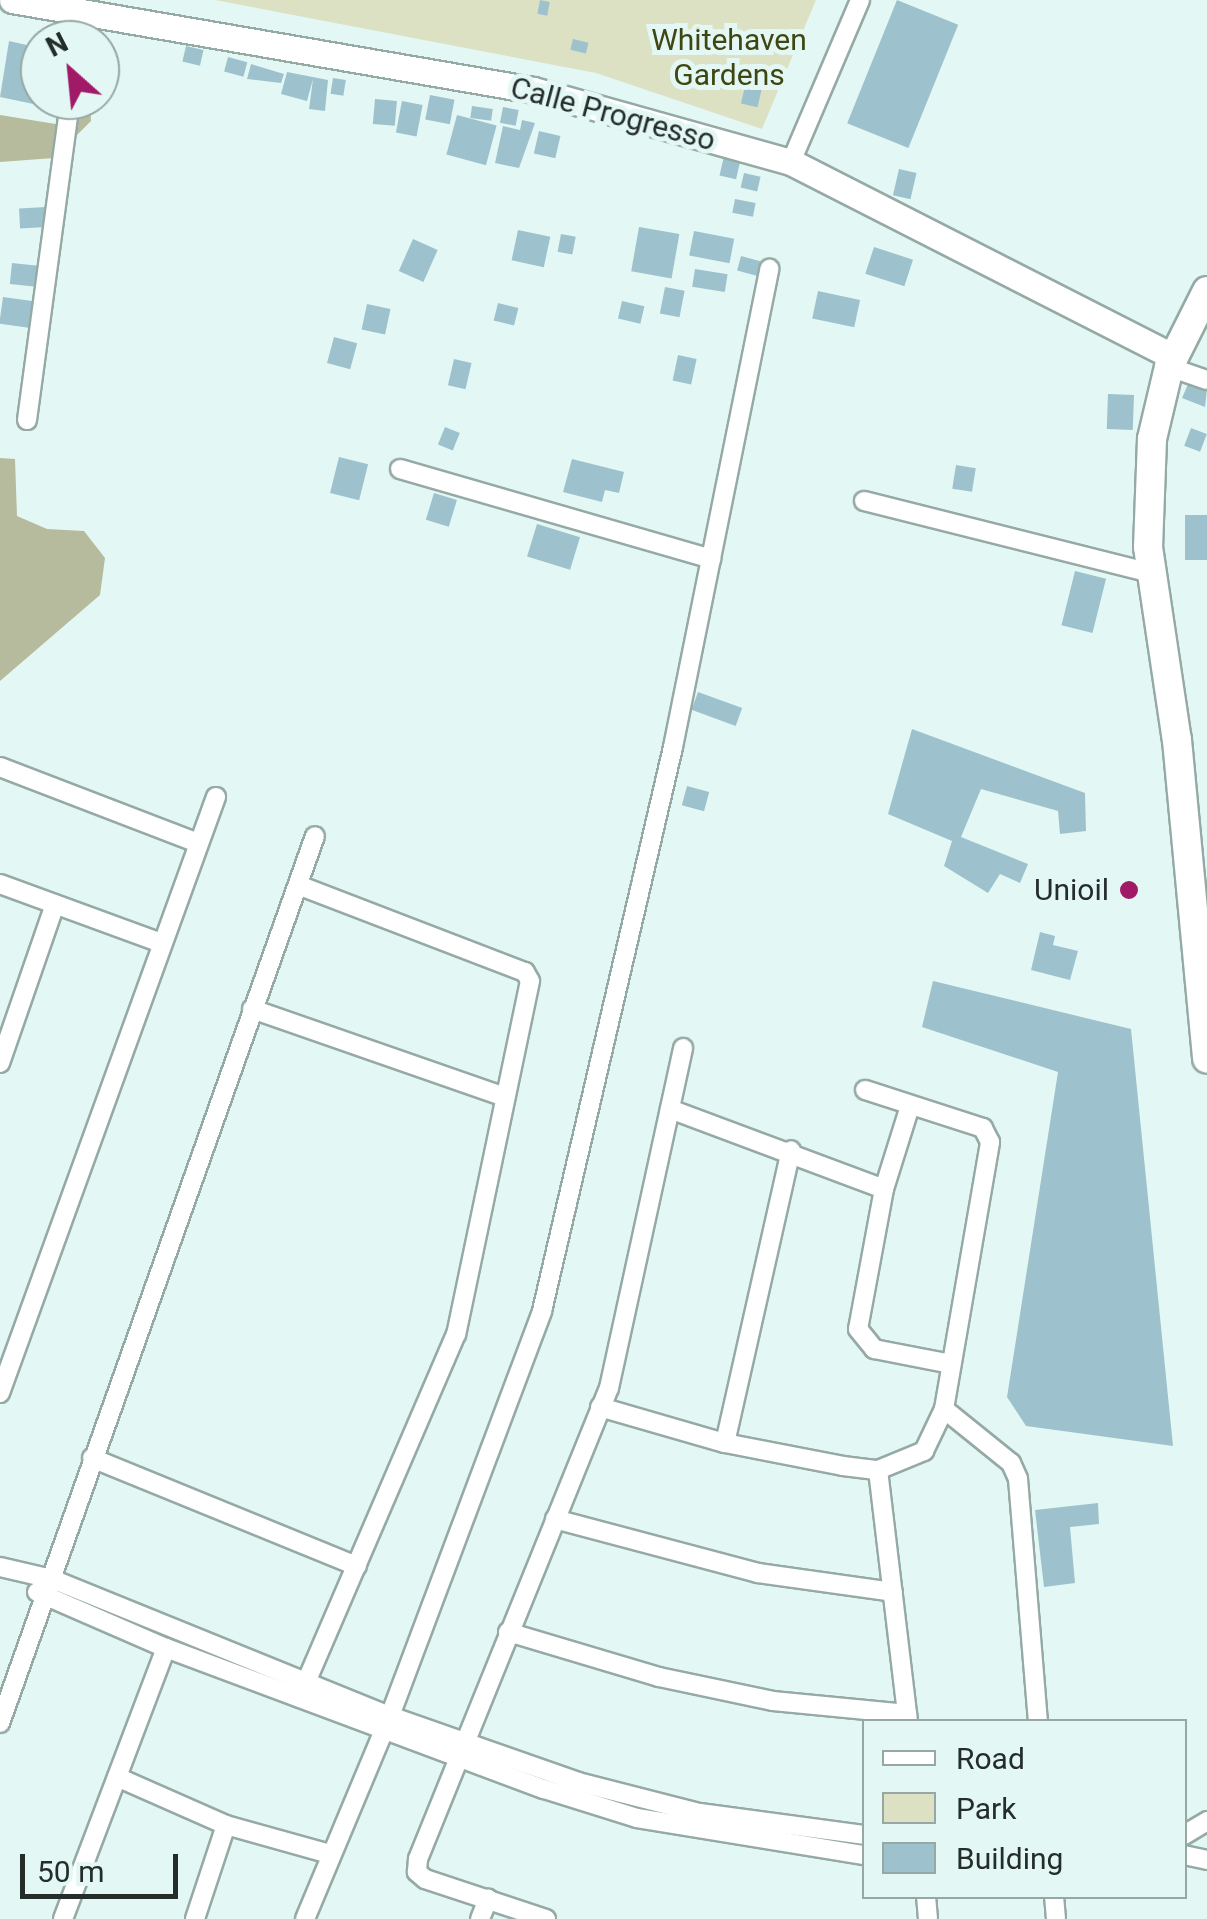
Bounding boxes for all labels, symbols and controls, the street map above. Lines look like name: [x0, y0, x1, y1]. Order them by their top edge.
north arrow: [20, 20, 120, 120]
park label: Whitehaven Gardens: [651, 22, 807, 92]
text: N: [41, 25, 73, 64]
street label: Calle Progresso: [507, 69, 719, 159]
place label: Unioil: [1034, 872, 1109, 908]
marker: Unioil: [1118, 879, 1140, 901]
legend: [862, 1719, 1187, 1899]
text: Road: [956, 1741, 1025, 1776]
text: Park: [956, 1791, 1016, 1826]
scale bar: [25, 1834, 182, 1896]
text: Building: [956, 1841, 1063, 1876]
text: 50 m: [37, 1854, 104, 1889]

